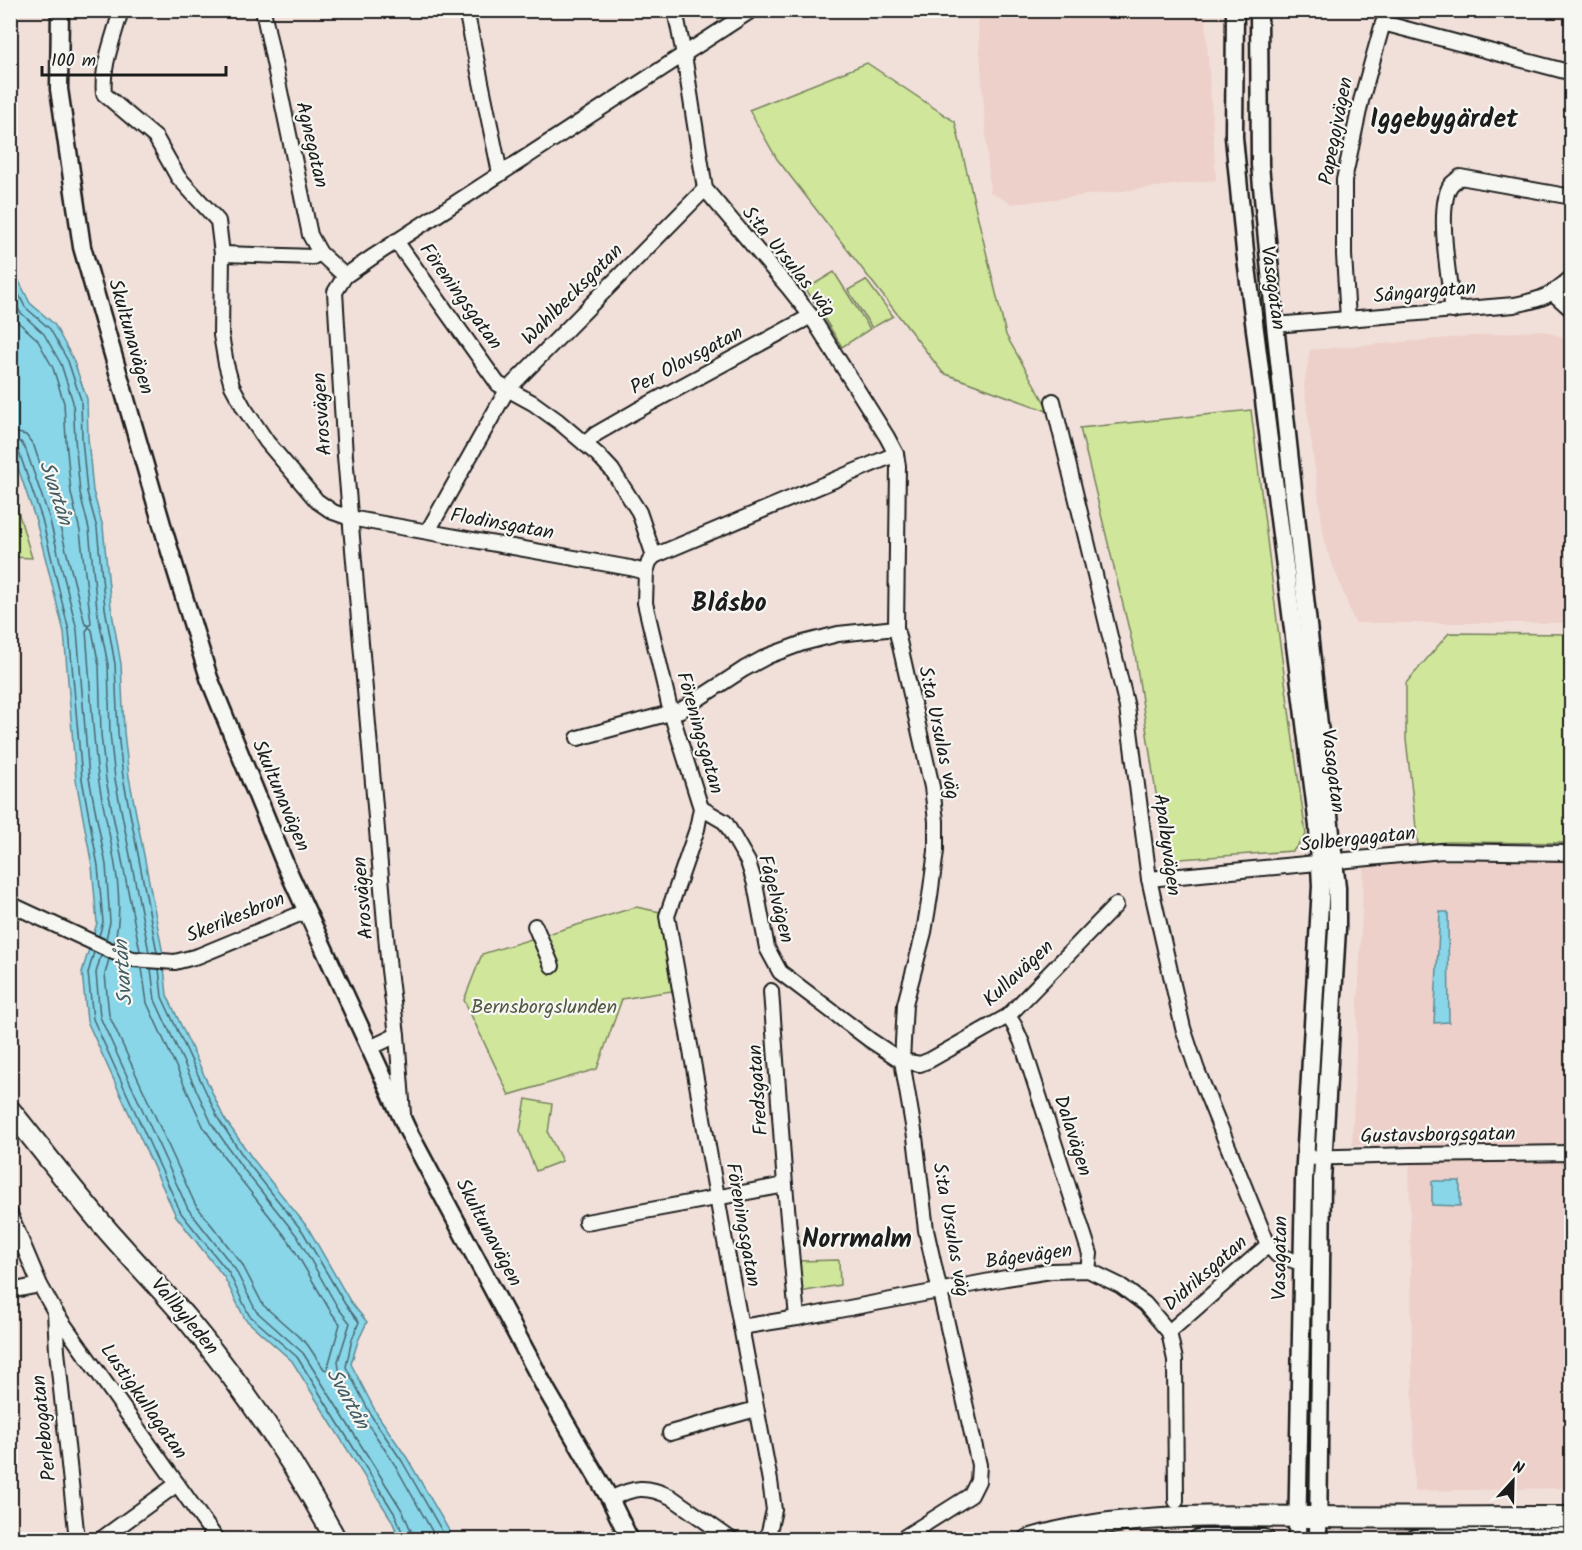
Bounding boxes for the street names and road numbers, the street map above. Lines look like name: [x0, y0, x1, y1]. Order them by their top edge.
street label: Papegojvägen: [1311, 74, 1363, 188]
street label: Agnegatan: [286, 99, 336, 191]
street label: S:ta Ursulas väg: [733, 199, 843, 325]
street label: Wahlbecksgatan: [514, 236, 632, 354]
street label: Föreningsgatan: [410, 237, 510, 357]
street label: Vasagatan: [1250, 244, 1294, 332]
street label: Sångargatan: [1372, 273, 1478, 313]
street label: Skultunavägen: [98, 275, 162, 399]
street label: Per Olovsgatan: [625, 318, 749, 404]
street label: Arosvägen: [304, 371, 342, 457]
street label: Flodinsgatan: [448, 500, 556, 550]
street label: S:ta Ursulas väg: [908, 663, 968, 803]
street label: Föreningsgatan: [666, 668, 732, 798]
street label: Vasagatan: [1311, 727, 1353, 815]
street label: Skultunavägen: [242, 735, 318, 857]
street label: Apalbyvägen: [1143, 792, 1189, 898]
street label: Solbergagatan: [1299, 818, 1417, 862]
street label: Fågelvägen: [748, 851, 802, 947]
street label: Arosvägen: [344, 855, 384, 941]
street label: Skerikesbron: [182, 884, 290, 952]
street label: Kullavägen: [976, 932, 1062, 1016]
street label: Fredsgatan: [740, 1043, 778, 1137]
street label: Dalavägen: [1044, 1091, 1100, 1181]
street label: Gustavsborgsgatan: [1360, 1119, 1516, 1153]
street label: Föreningsgatan: [715, 1160, 769, 1290]
street label: S:ta Ursulas väg: [922, 1160, 978, 1300]
street label: Skultunavägen: [446, 1173, 530, 1293]
street label: Vasagatan: [1264, 1215, 1298, 1301]
street label: Didriksgatan: [1156, 1228, 1256, 1320]
street label: Bågevägen: [983, 1235, 1075, 1279]
street label: Vallbyleden: [142, 1271, 226, 1363]
street label: Lustigkullagatan: [91, 1337, 195, 1467]
street label: Perlebogatan: [24, 1373, 66, 1483]

